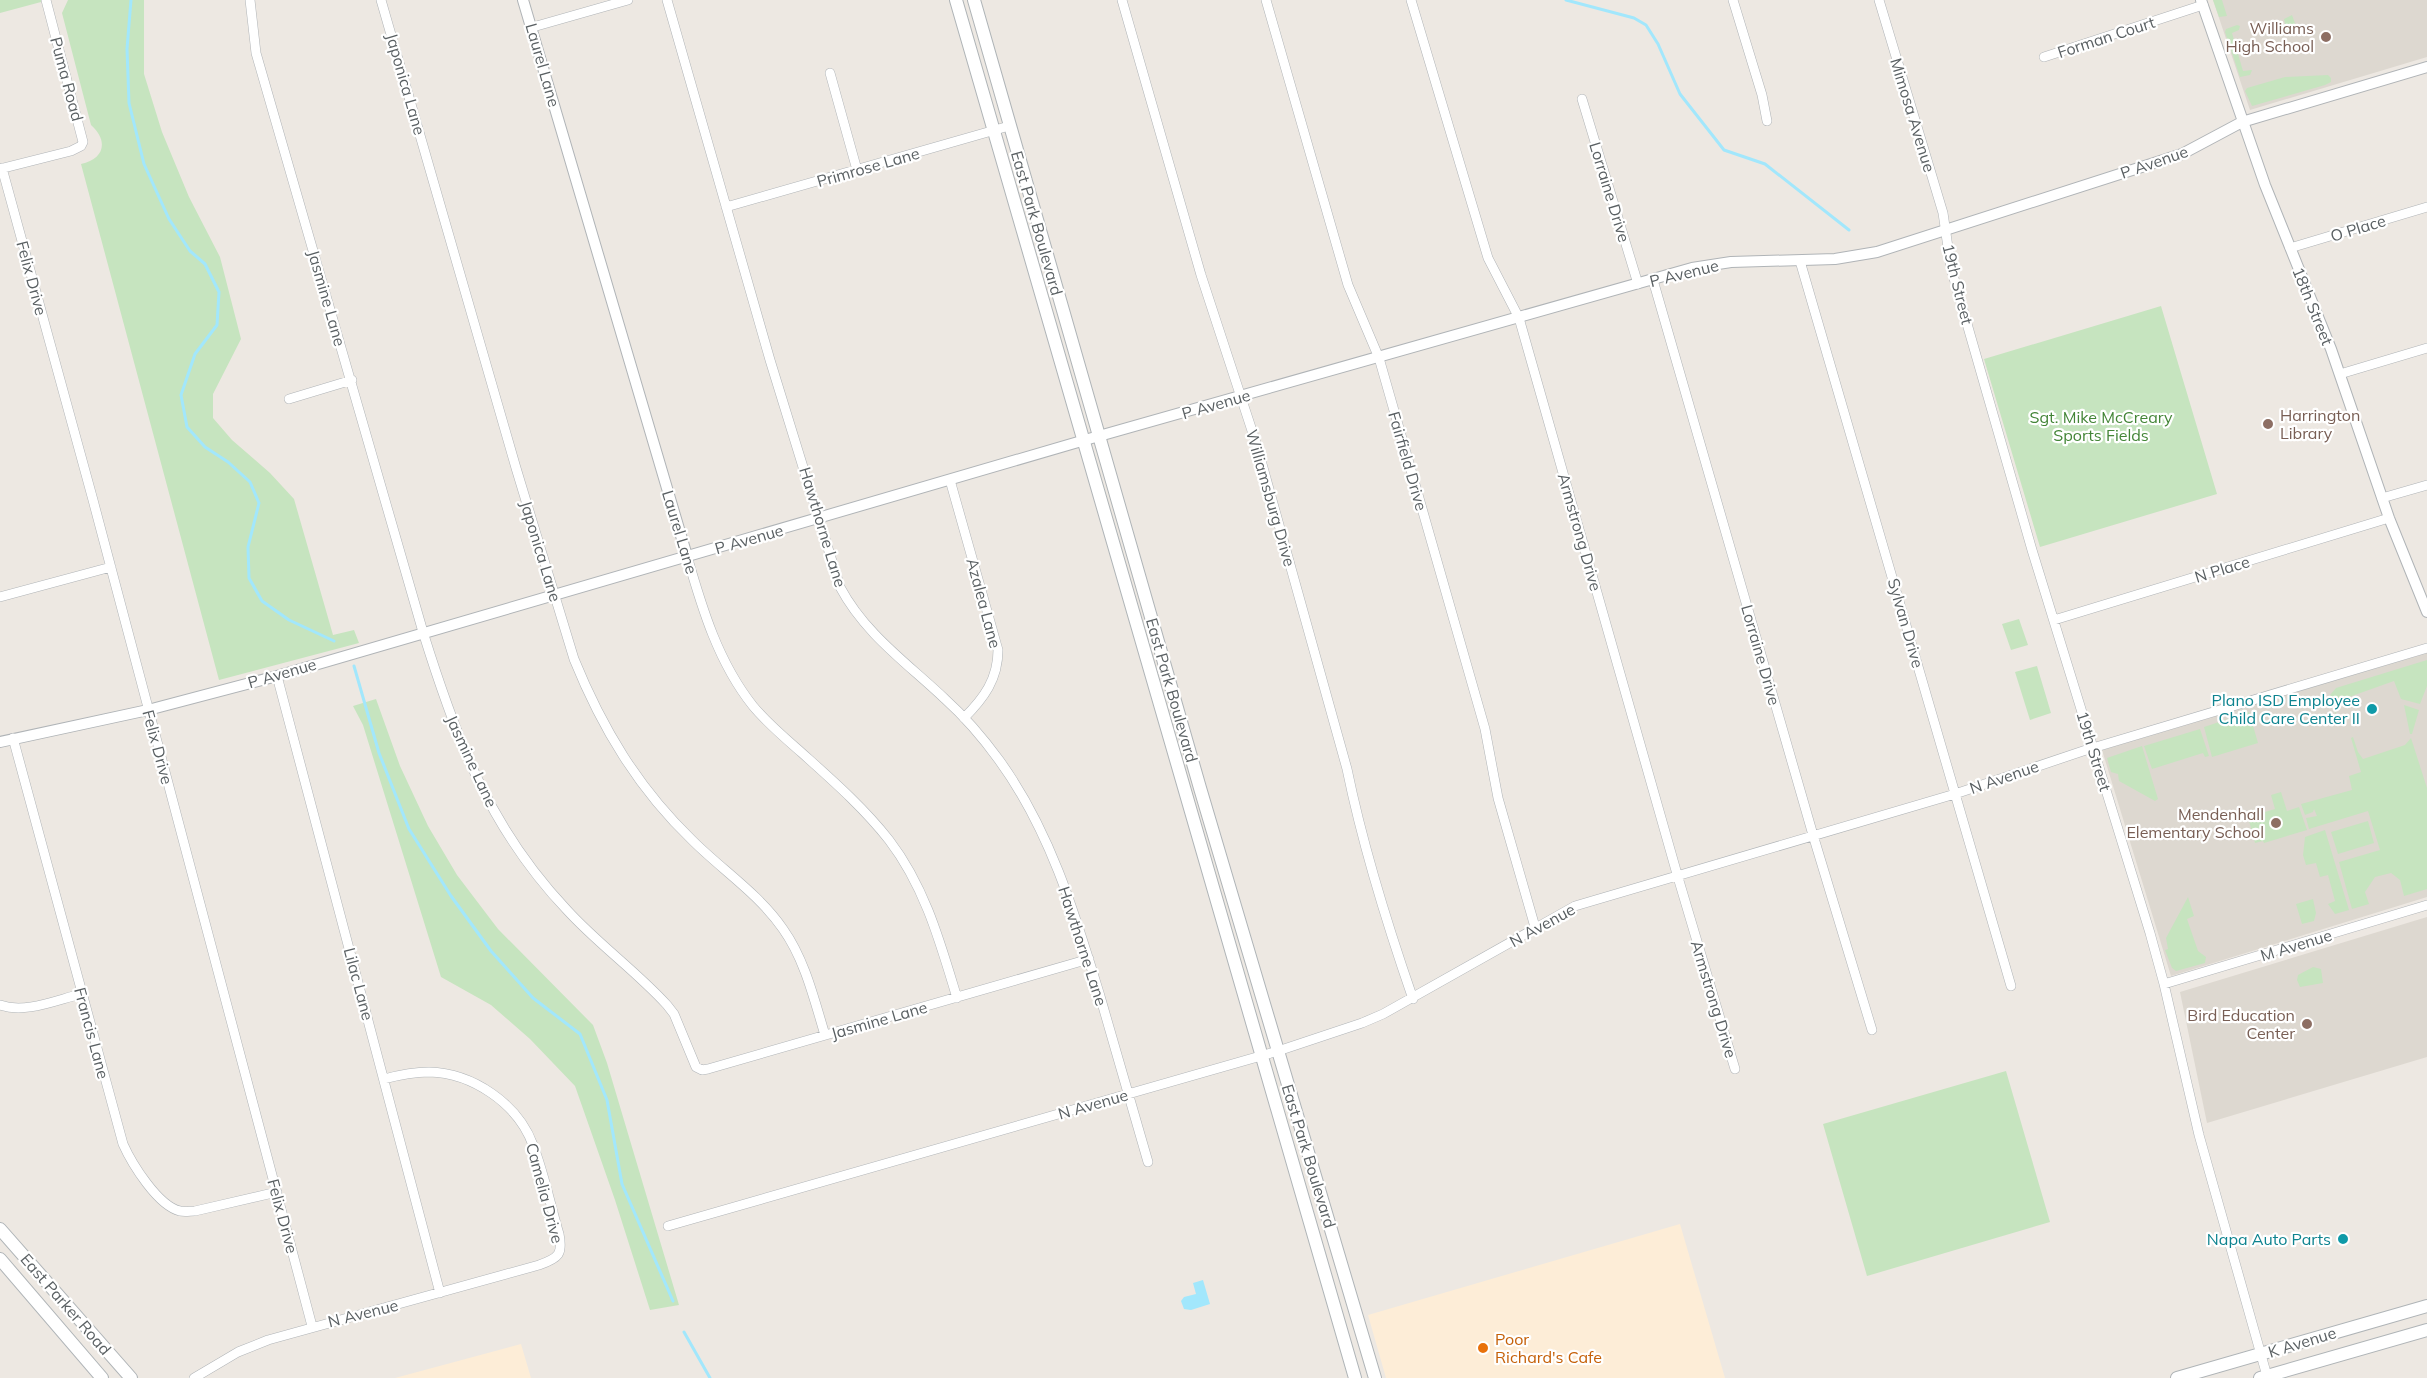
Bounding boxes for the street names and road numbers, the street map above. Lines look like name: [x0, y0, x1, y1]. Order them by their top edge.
street label: Forman Court: [2055, 12, 2158, 62]
street label: Laurel Lane: [521, 21, 565, 109]
street label: Japonica Lane: [382, 31, 430, 137]
street label: Puma Road: [46, 35, 88, 123]
street label: Mimosa Avenue: [1886, 56, 1940, 174]
street label: Lorraine Drive: [1585, 140, 1635, 244]
street label: P Avenue: [2117, 141, 2191, 183]
street label: Primrose Lane: [814, 143, 922, 191]
street label: East Park Boulevard: [1007, 148, 1067, 298]
street label: O Place: [2328, 210, 2388, 246]
street label: Felix Drive: [12, 239, 52, 317]
street label: 19th Street: [1938, 242, 1978, 327]
street label: Jasmine Lane: [304, 248, 350, 348]
street label: P Avenue: [1647, 255, 1721, 291]
street label: 18th Street: [2288, 264, 2338, 348]
street label: P Avenue: [1179, 385, 1253, 423]
street label: Fairfield Drive: [1384, 409, 1432, 513]
street label: Williamsburg Drive: [1242, 427, 1300, 569]
street label: Hawthorne Lane: [795, 465, 851, 589]
street label: Armstrong Drive: [1554, 471, 1606, 593]
street label: Laurel Lane: [658, 488, 702, 576]
street label: Japonica Lane: [516, 498, 566, 604]
street label: P Avenue: [712, 520, 786, 558]
street label: N Place: [2192, 551, 2252, 587]
street label: Azalea Lane: [962, 556, 1006, 650]
street label: Sylvan Drive: [1884, 576, 1928, 670]
street label: Lorraine Drive: [1737, 602, 1785, 708]
street label: East Park Boulevard: [1142, 615, 1202, 765]
street label: P Avenue: [245, 654, 319, 692]
street label: Felix Drive: [138, 708, 178, 786]
street label: 19th Street: [2072, 709, 2116, 794]
street label: Jasmine Lane: [442, 712, 502, 810]
street label: N Avenue: [1967, 756, 2041, 798]
street label: Hawthorne Lane: [1054, 884, 1112, 1008]
street label: N Avenue: [1506, 899, 1578, 951]
street label: M Avenue: [2258, 925, 2334, 965]
street label: Armstrong Drive: [1687, 938, 1741, 1060]
street label: Lilac Lane: [340, 945, 378, 1023]
street label: Francis Lane: [70, 985, 114, 1081]
street label: Jasmine Lane: [829, 997, 929, 1043]
street label: East Park Boulevard: [1278, 1082, 1340, 1230]
street label: N Avenue: [1056, 1084, 1130, 1124]
street label: Camelia Drive: [522, 1141, 568, 1245]
street label: Felix Drive: [263, 1177, 303, 1255]
street label: East Parker Road: [16, 1249, 116, 1359]
street label: N Avenue: [326, 1295, 400, 1331]
street label: K Avenue: [2266, 1322, 2338, 1362]

